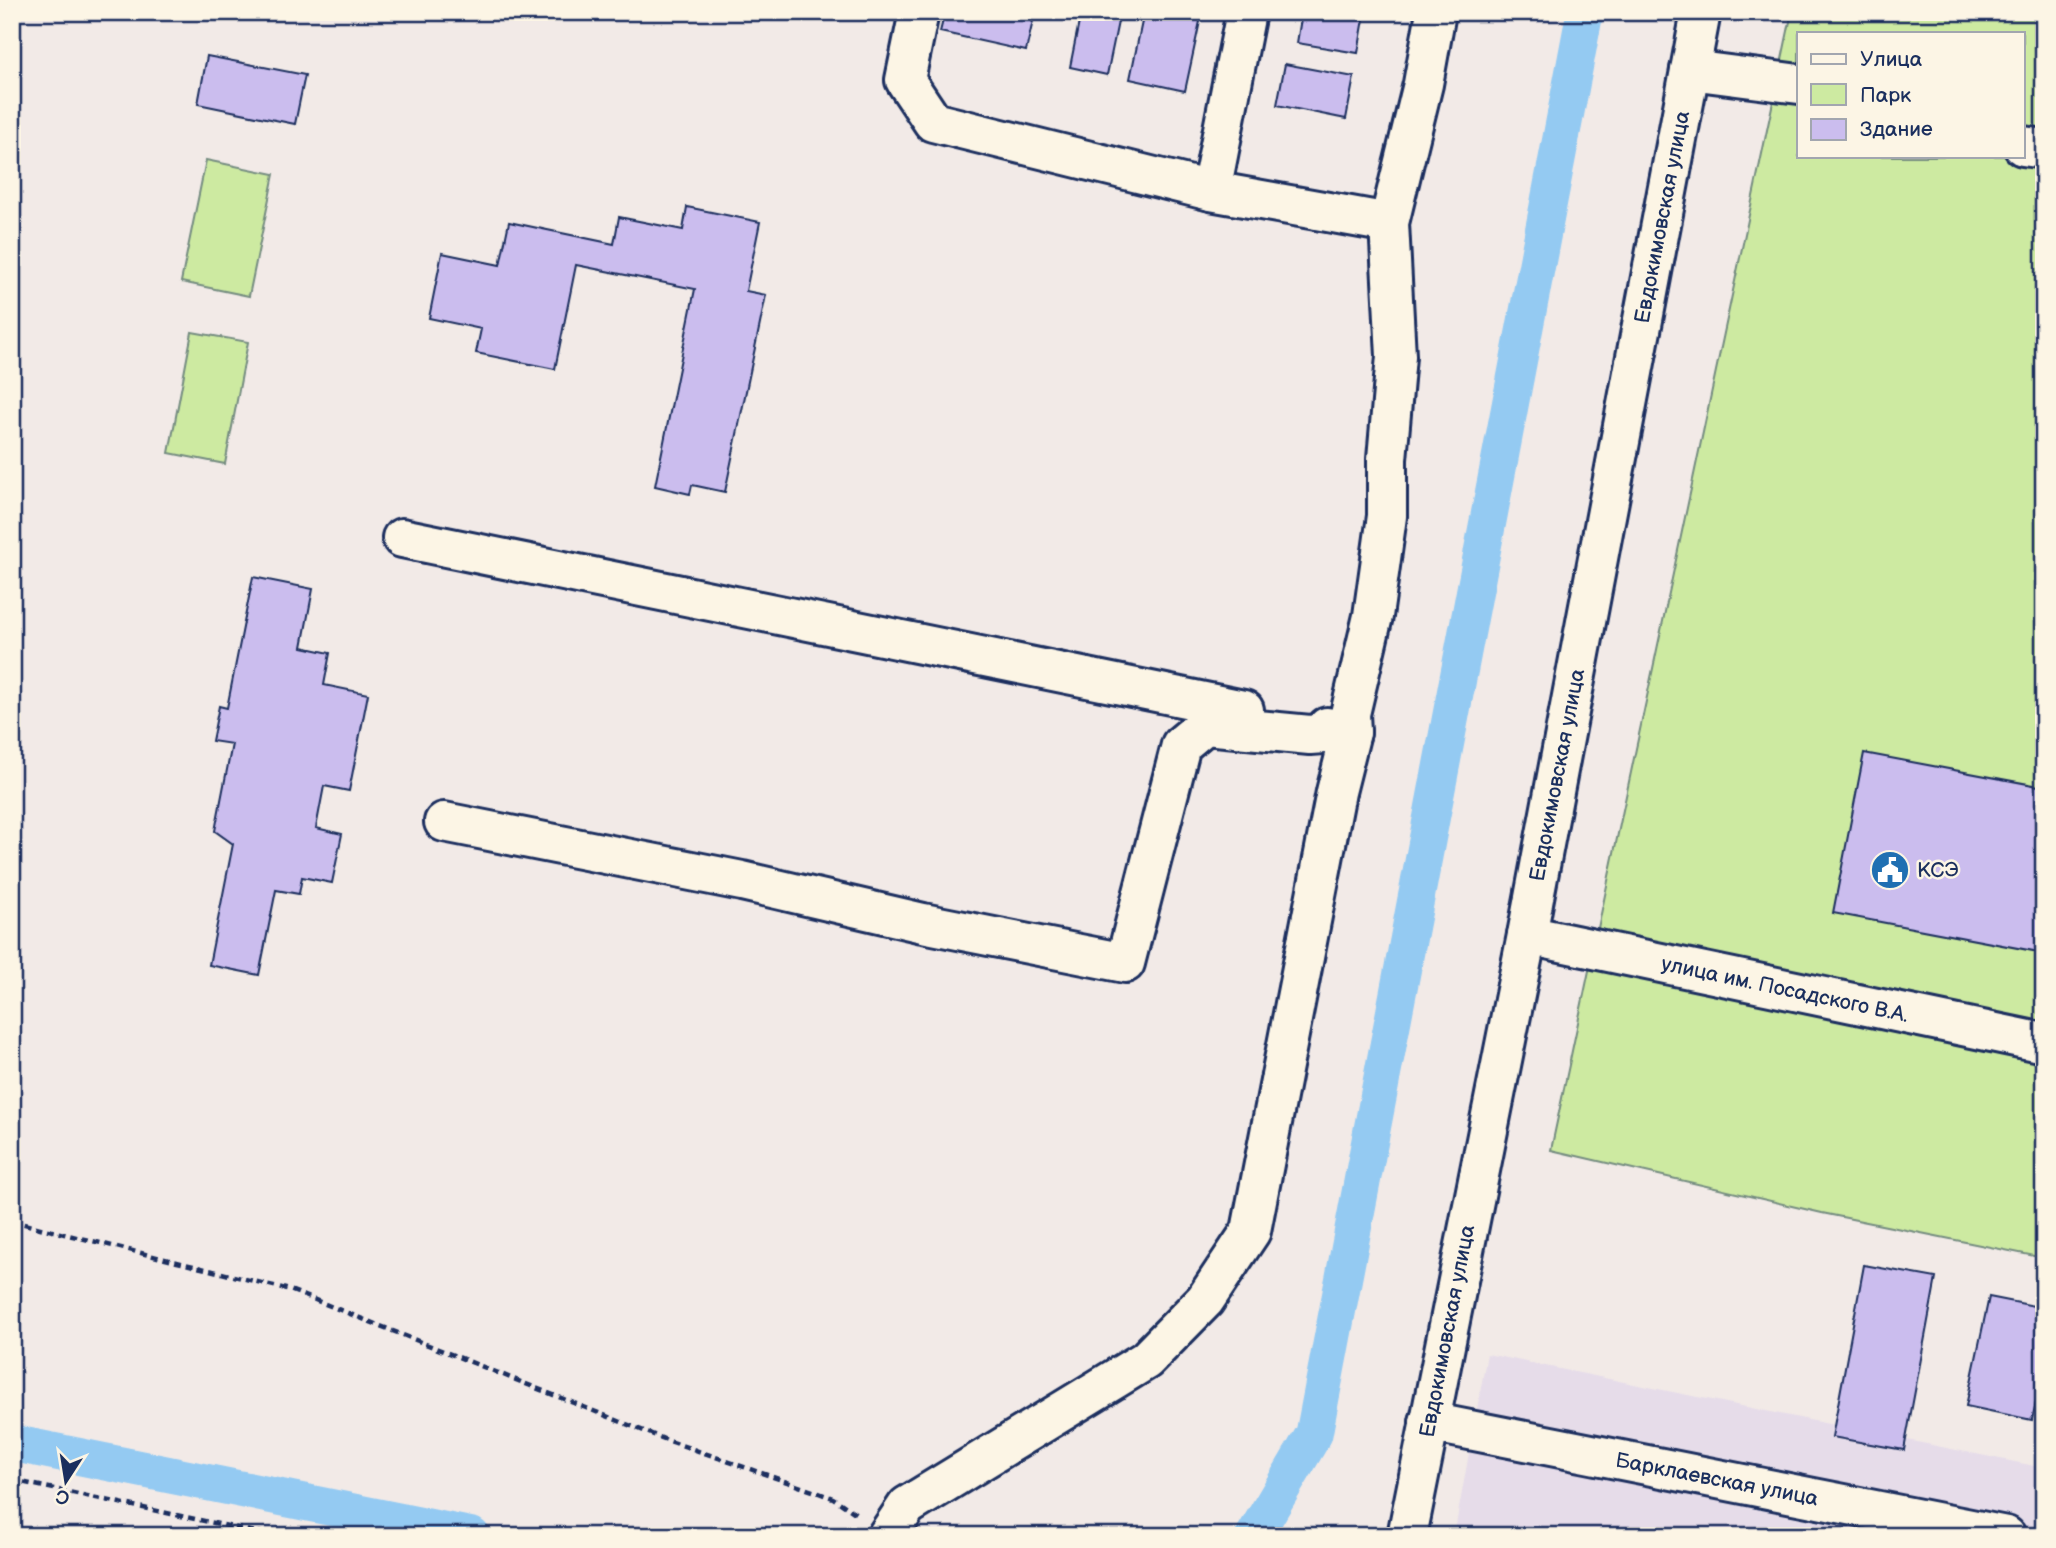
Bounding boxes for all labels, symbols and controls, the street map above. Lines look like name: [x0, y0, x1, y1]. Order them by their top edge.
legend: [1797, 32, 2024, 158]
text: Улица: [1860, 47, 1923, 72]
text: Парк: [1860, 83, 1911, 108]
street label: Евдокимовская улица: [1630, 108, 1695, 326]
text: Здание: [1860, 117, 1933, 142]
street label: Евдокимовская улица: [1525, 666, 1590, 884]
public building icon: КСЭ: [1869, 849, 1911, 891]
place label: КСЭ: [1917, 858, 1959, 883]
street label: улица им. Посадского В.А.: [1659, 951, 1911, 1028]
street label: Евдокимовская улица: [1415, 1222, 1480, 1440]
north arrow: [32, 1446, 102, 1516]
street label: Барклаевская улица: [1613, 1448, 1821, 1512]
text: С: [54, 1484, 72, 1509]

